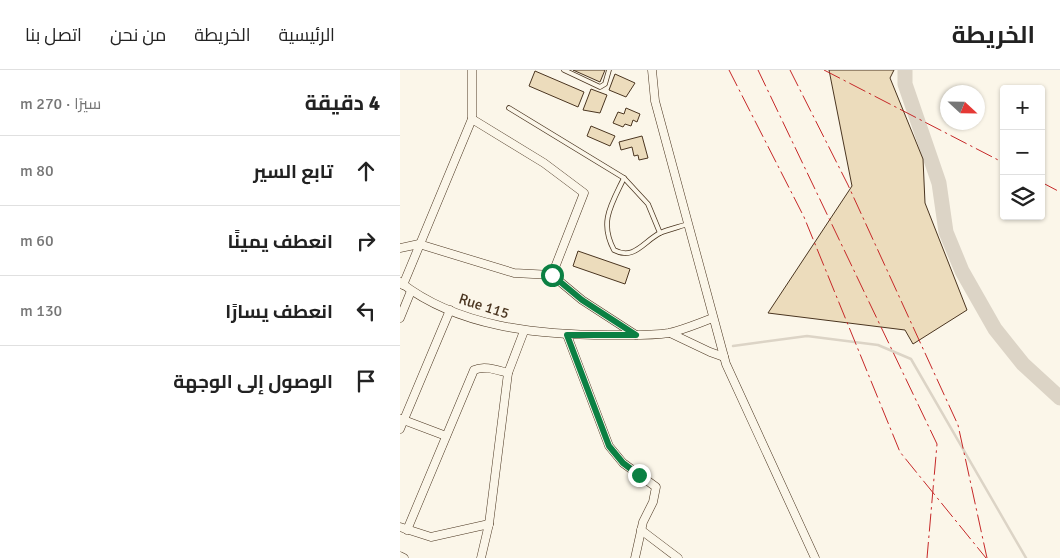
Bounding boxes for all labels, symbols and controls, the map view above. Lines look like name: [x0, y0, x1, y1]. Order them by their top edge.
text: الخريطة: [952, 20, 1035, 50]
text: اتصل بنا: [25, 24, 82, 46]
text: من نحن: [110, 24, 166, 46]
text: الخريطة: [194, 24, 250, 46]
text: الرئيسية: [278, 24, 335, 46]
north arrow: [940, 85, 985, 130]
map controls: [1000, 85, 1045, 220]
button: +: [1000, 85, 1045, 130]
text: 4 دقيقة: [305, 90, 380, 116]
text: سيرًا · 270 m: [20, 94, 101, 114]
button: −: [1000, 130, 1045, 175]
icon: ahead: [352, 157, 380, 185]
text: تابع السير: [253, 160, 333, 184]
text: 80 m: [20, 161, 54, 181]
button: layers: [1000, 175, 1045, 220]
icon: right: [352, 227, 380, 255]
text: انعطف يمينًا: [228, 230, 333, 254]
text: 60 m: [20, 231, 54, 251]
route start: [541, 264, 564, 287]
street label: Rue 115: [457, 289, 511, 323]
icon: left: [352, 297, 380, 325]
text: انعطف يسارًا: [225, 300, 333, 324]
text: 130 m: [20, 301, 62, 321]
icon: arrive: [352, 367, 380, 395]
text: الوصول إلى الوجهة: [173, 370, 333, 394]
route end: [628, 464, 651, 487]

